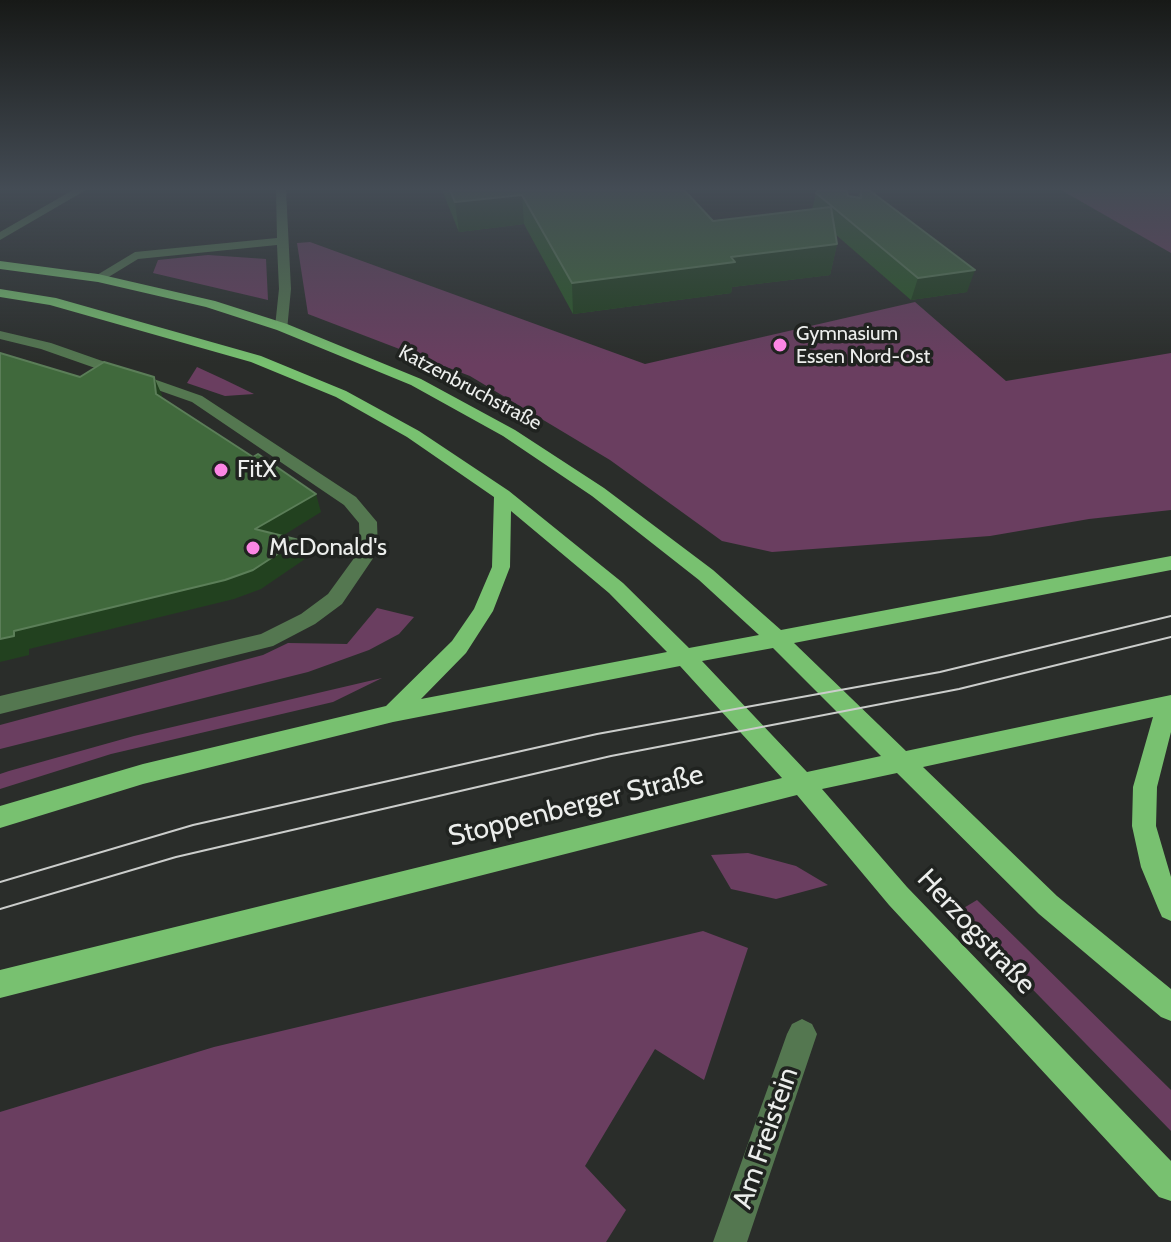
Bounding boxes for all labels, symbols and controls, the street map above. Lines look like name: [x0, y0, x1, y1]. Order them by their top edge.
place label: Gymnasium Essen Nord-Ost: [796, 322, 930, 369]
marker: Gymnasium Essen Nord-Ost: [771, 336, 789, 354]
street label: Katzenbruchstraße: [394, 340, 546, 436]
place label: FitX: [237, 456, 277, 484]
marker: FitX: [212, 461, 230, 479]
place label: McDonald's: [269, 534, 387, 562]
marker: McDonald's: [244, 539, 262, 557]
street label: Stoppenberger Straße: [445, 758, 707, 854]
street label: Herzogstraße: [910, 863, 1042, 1001]
street label: Am Freistein: [726, 1063, 806, 1213]

